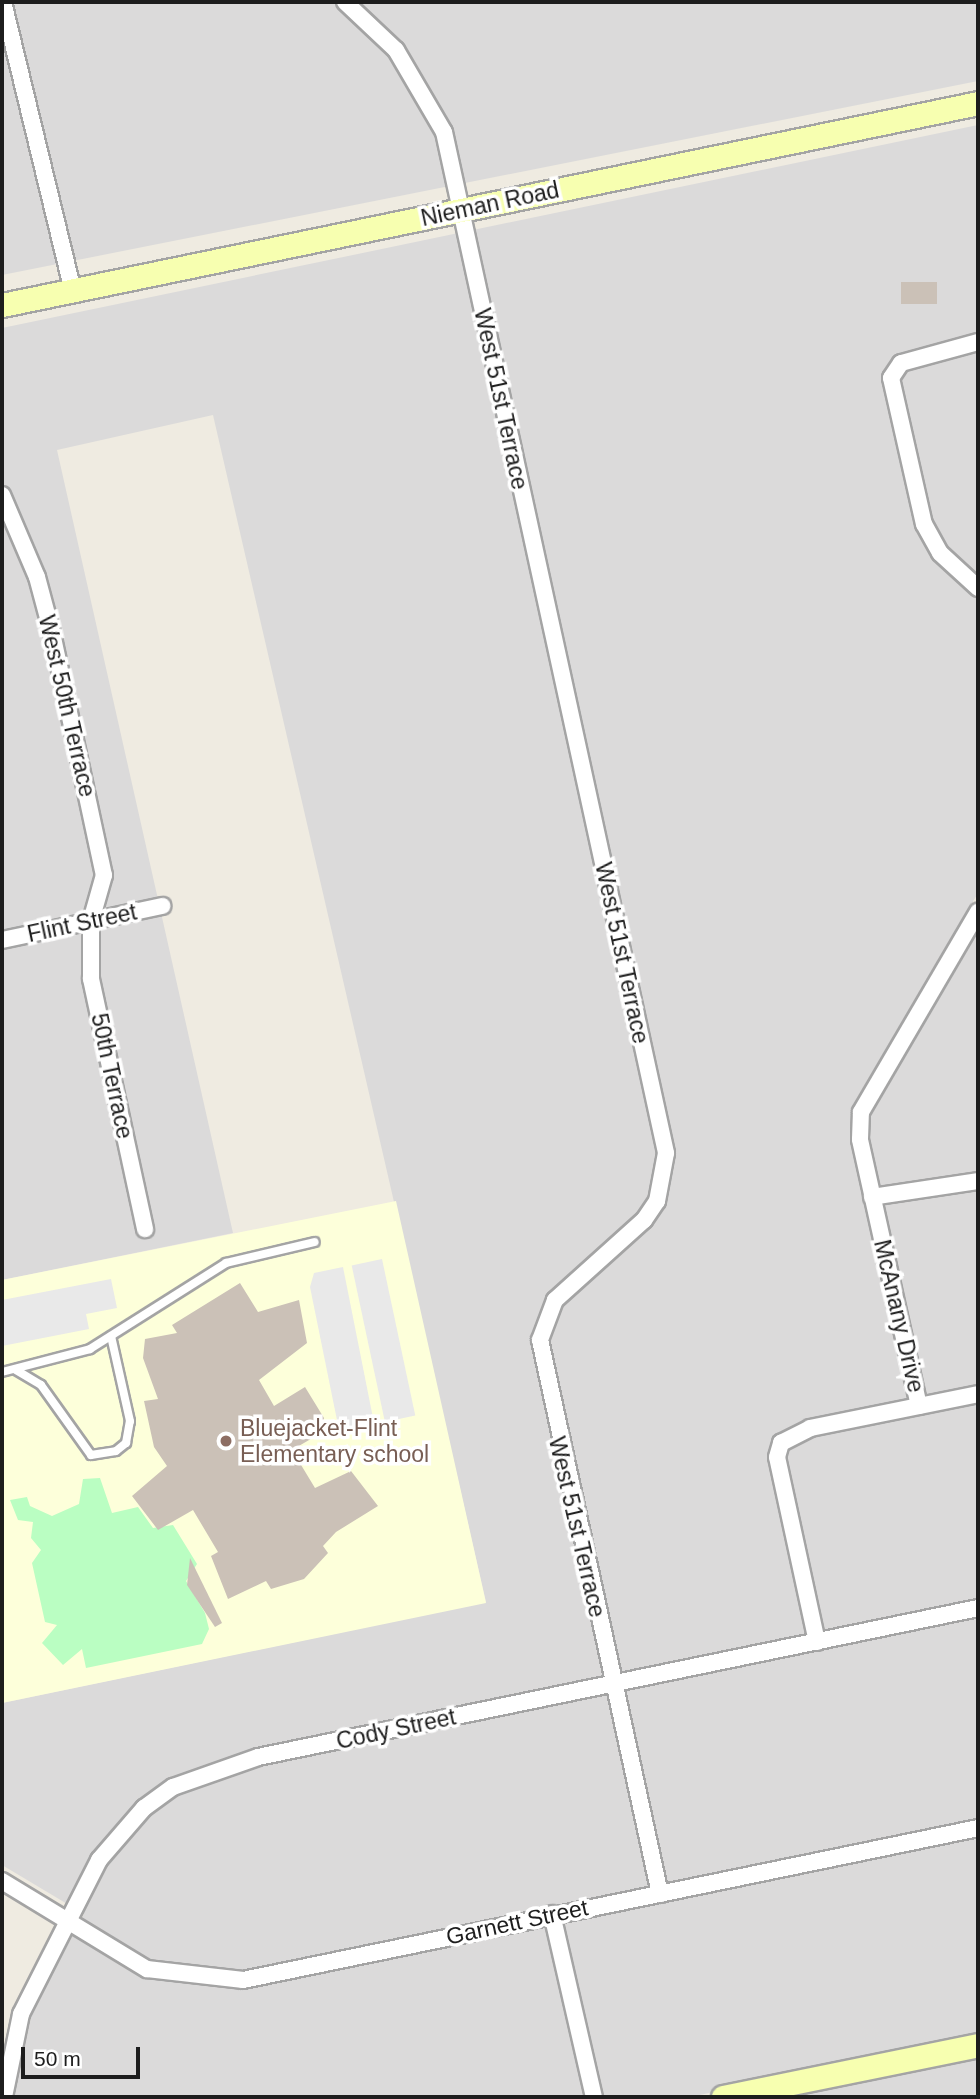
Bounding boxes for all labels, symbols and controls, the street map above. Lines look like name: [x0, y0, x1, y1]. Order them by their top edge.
street label: Nieman Road: [418, 176, 562, 232]
street label: West 51st Terrace: [468, 306, 534, 492]
street label: West 50th Terrace: [33, 612, 101, 800]
street label: West 51st Terrace: [589, 860, 655, 1046]
street label: Flint Street: [25, 898, 139, 948]
street label: 50th Terrace: [85, 1011, 139, 1141]
street label: McAnany Drive: [868, 1237, 930, 1395]
place label: Bluejacket-Flint Elementary school: [240, 1414, 429, 1468]
marker: Bluejacket-Flint Elementary school: [218, 1433, 234, 1449]
street label: West 51st Terrace: [543, 1434, 611, 1620]
street label: Cody Street: [334, 1703, 458, 1755]
street label: Garnett Street: [443, 1893, 591, 1951]
scale bar: [24, 2032, 144, 2076]
text: 50 m: [34, 2047, 81, 2070]

